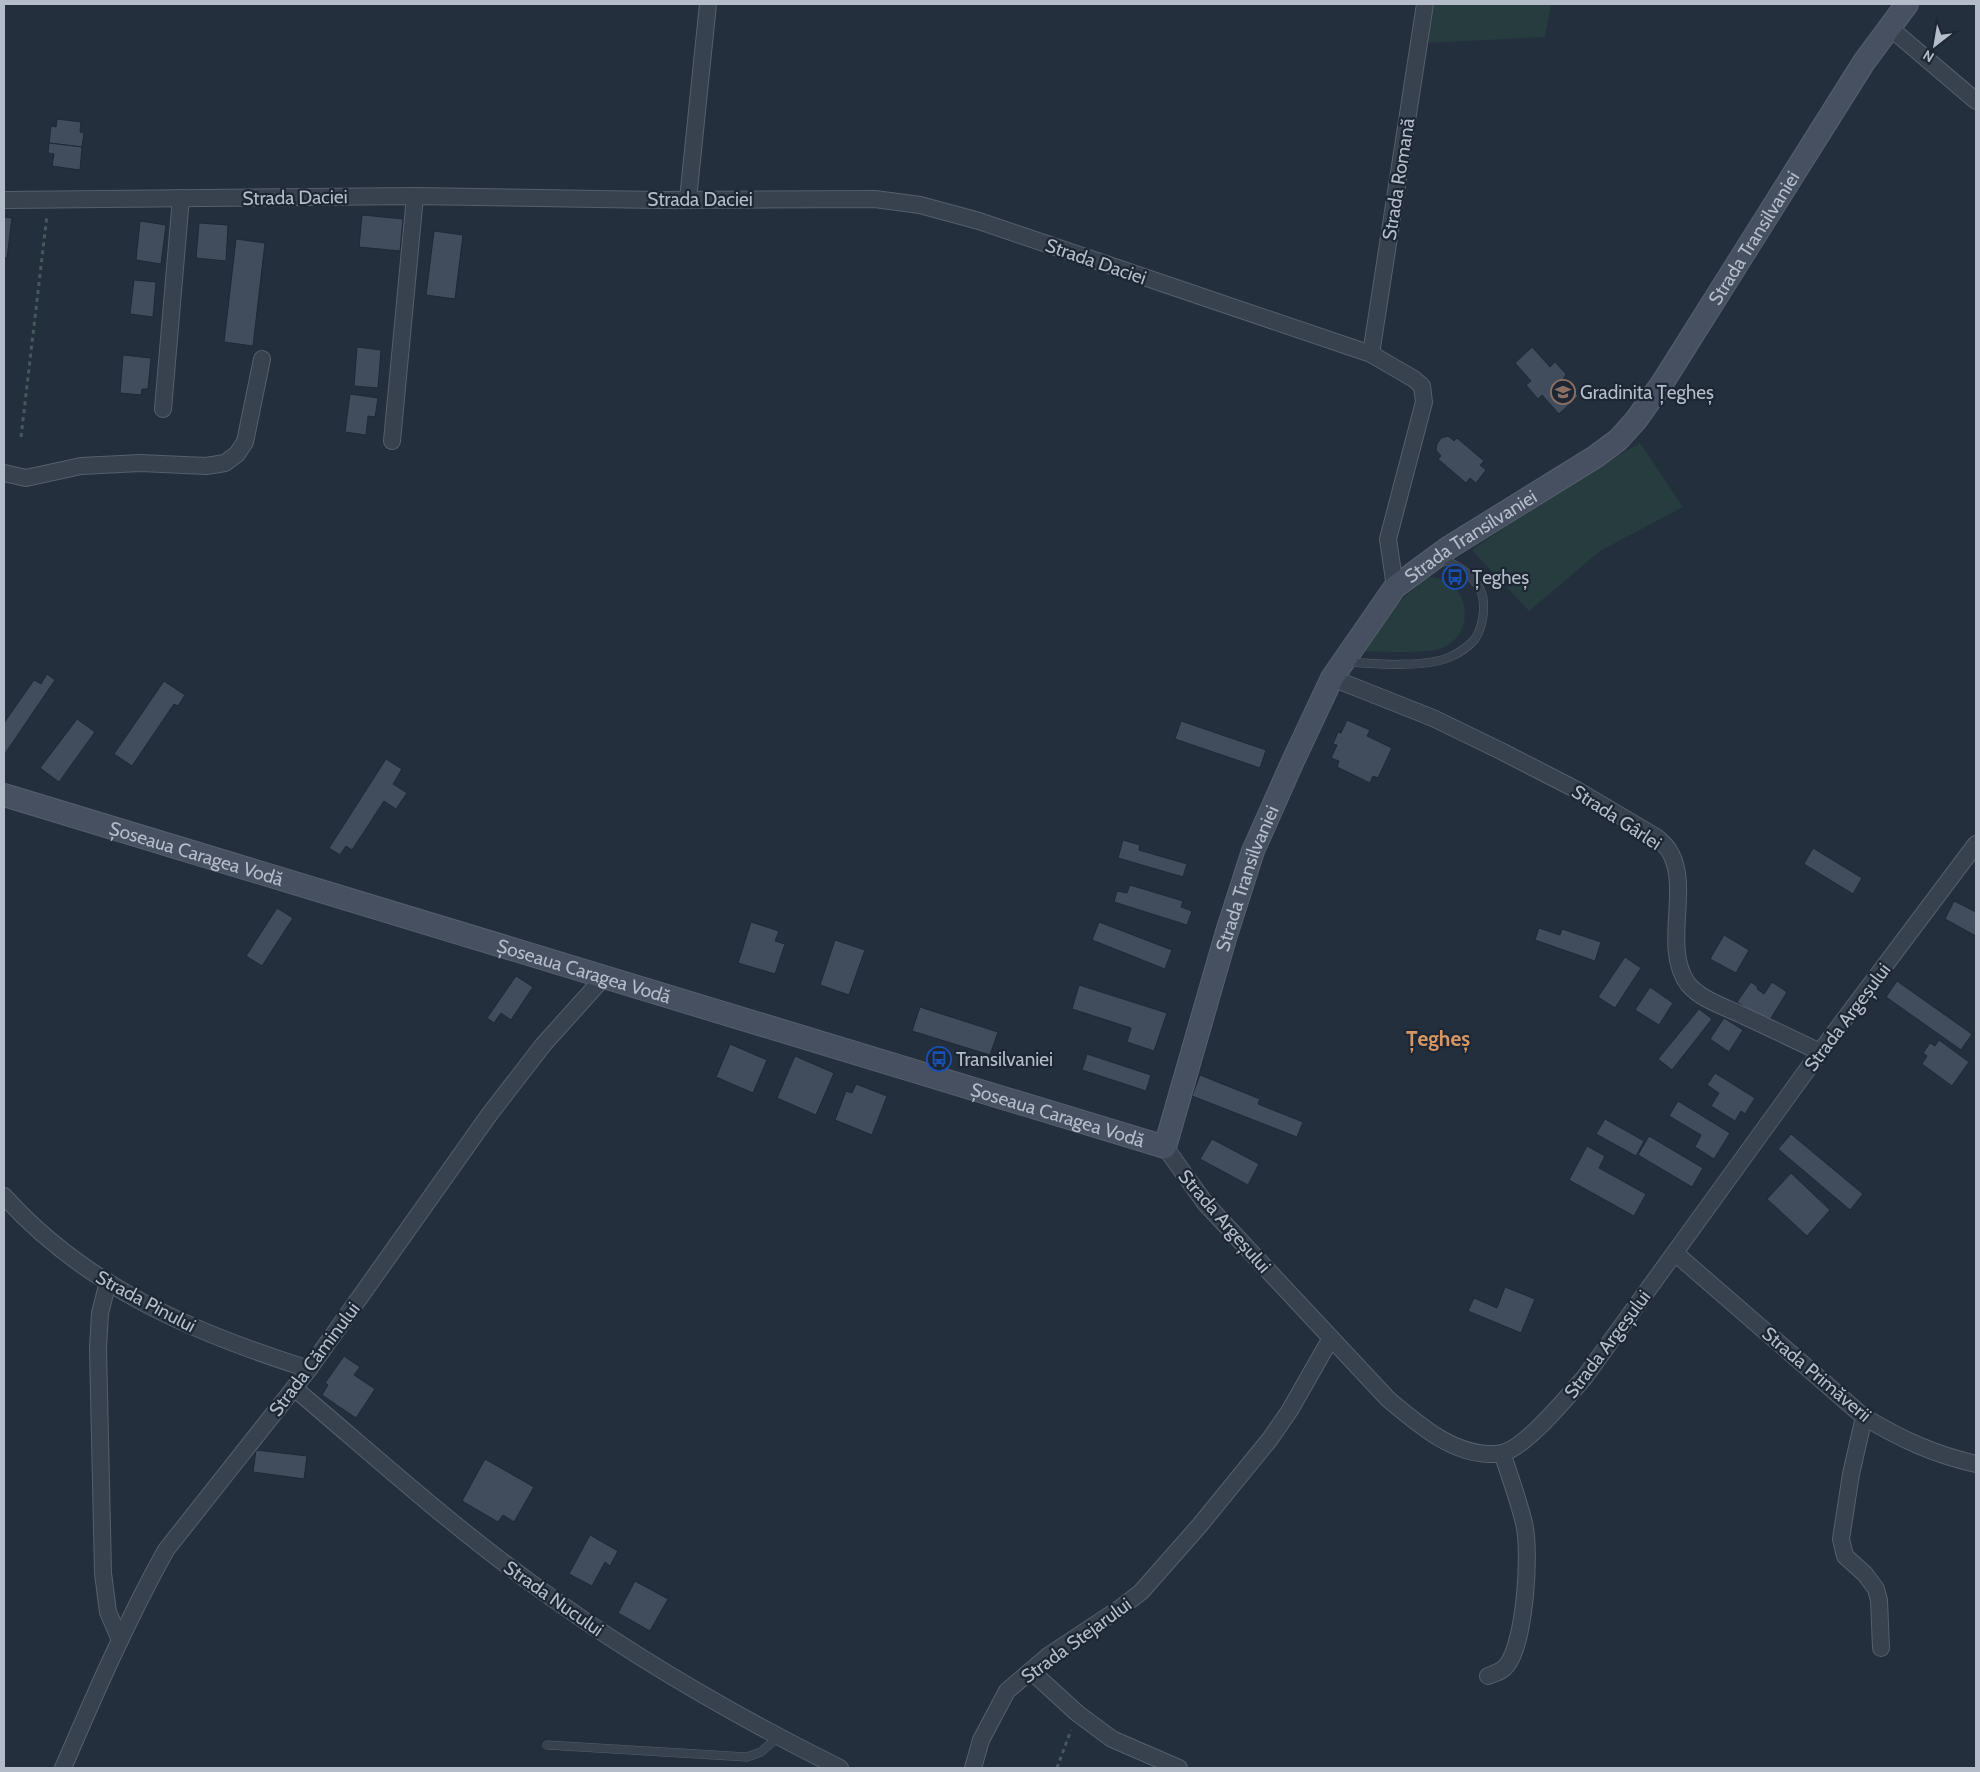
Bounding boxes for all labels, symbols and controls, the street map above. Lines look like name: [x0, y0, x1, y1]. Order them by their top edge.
north arrow: [1910, 20, 1960, 70]
text: N: [1919, 46, 1937, 66]
street label: Strada Romană: [1377, 116, 1419, 242]
street label: Strada Transilvaniei: [1703, 167, 1805, 309]
street label: Strada Daciei: [242, 185, 348, 210]
street label: Strada Daciei: [647, 188, 753, 211]
street label: Strada Daciei: [1042, 233, 1149, 289]
school or university icon: Gradinita Țegheș: [1550, 379, 1576, 405]
place label: Gradinita Țegheș: [1580, 381, 1714, 405]
street label: Strada Transilvaniei: [1400, 485, 1541, 588]
bus stop icon: Țegheș: [1442, 564, 1468, 590]
place label: Țegheș: [1472, 566, 1529, 590]
street label: Strada Gârlei: [1568, 780, 1666, 855]
street label: Strada Transilvaniei: [1211, 802, 1284, 954]
street label: Șoseaua Caragea Vodă: [106, 817, 286, 891]
street label: Șoseaua Caragea Vodă: [494, 934, 674, 1009]
street label: Strada Argeșului: [1799, 959, 1896, 1076]
district label: Țegheș: [1406, 1026, 1470, 1053]
bus stop icon: Transilvaniei: [926, 1046, 952, 1072]
place label: Transilvaniei: [956, 1048, 1053, 1071]
street label: Șoseaua Caragea Vodă: [967, 1078, 1147, 1152]
street label: Strada Argeșului: [1173, 1165, 1276, 1278]
street label: Strada Pinului: [92, 1265, 200, 1337]
street label: Strada Argeșului: [1559, 1286, 1656, 1403]
street label: Strada Căminului: [264, 1298, 365, 1421]
street label: Strada Primăverii: [1757, 1322, 1876, 1427]
street label: Strada Nucului: [499, 1556, 608, 1641]
street label: Strada Stejarului: [1017, 1593, 1136, 1688]

